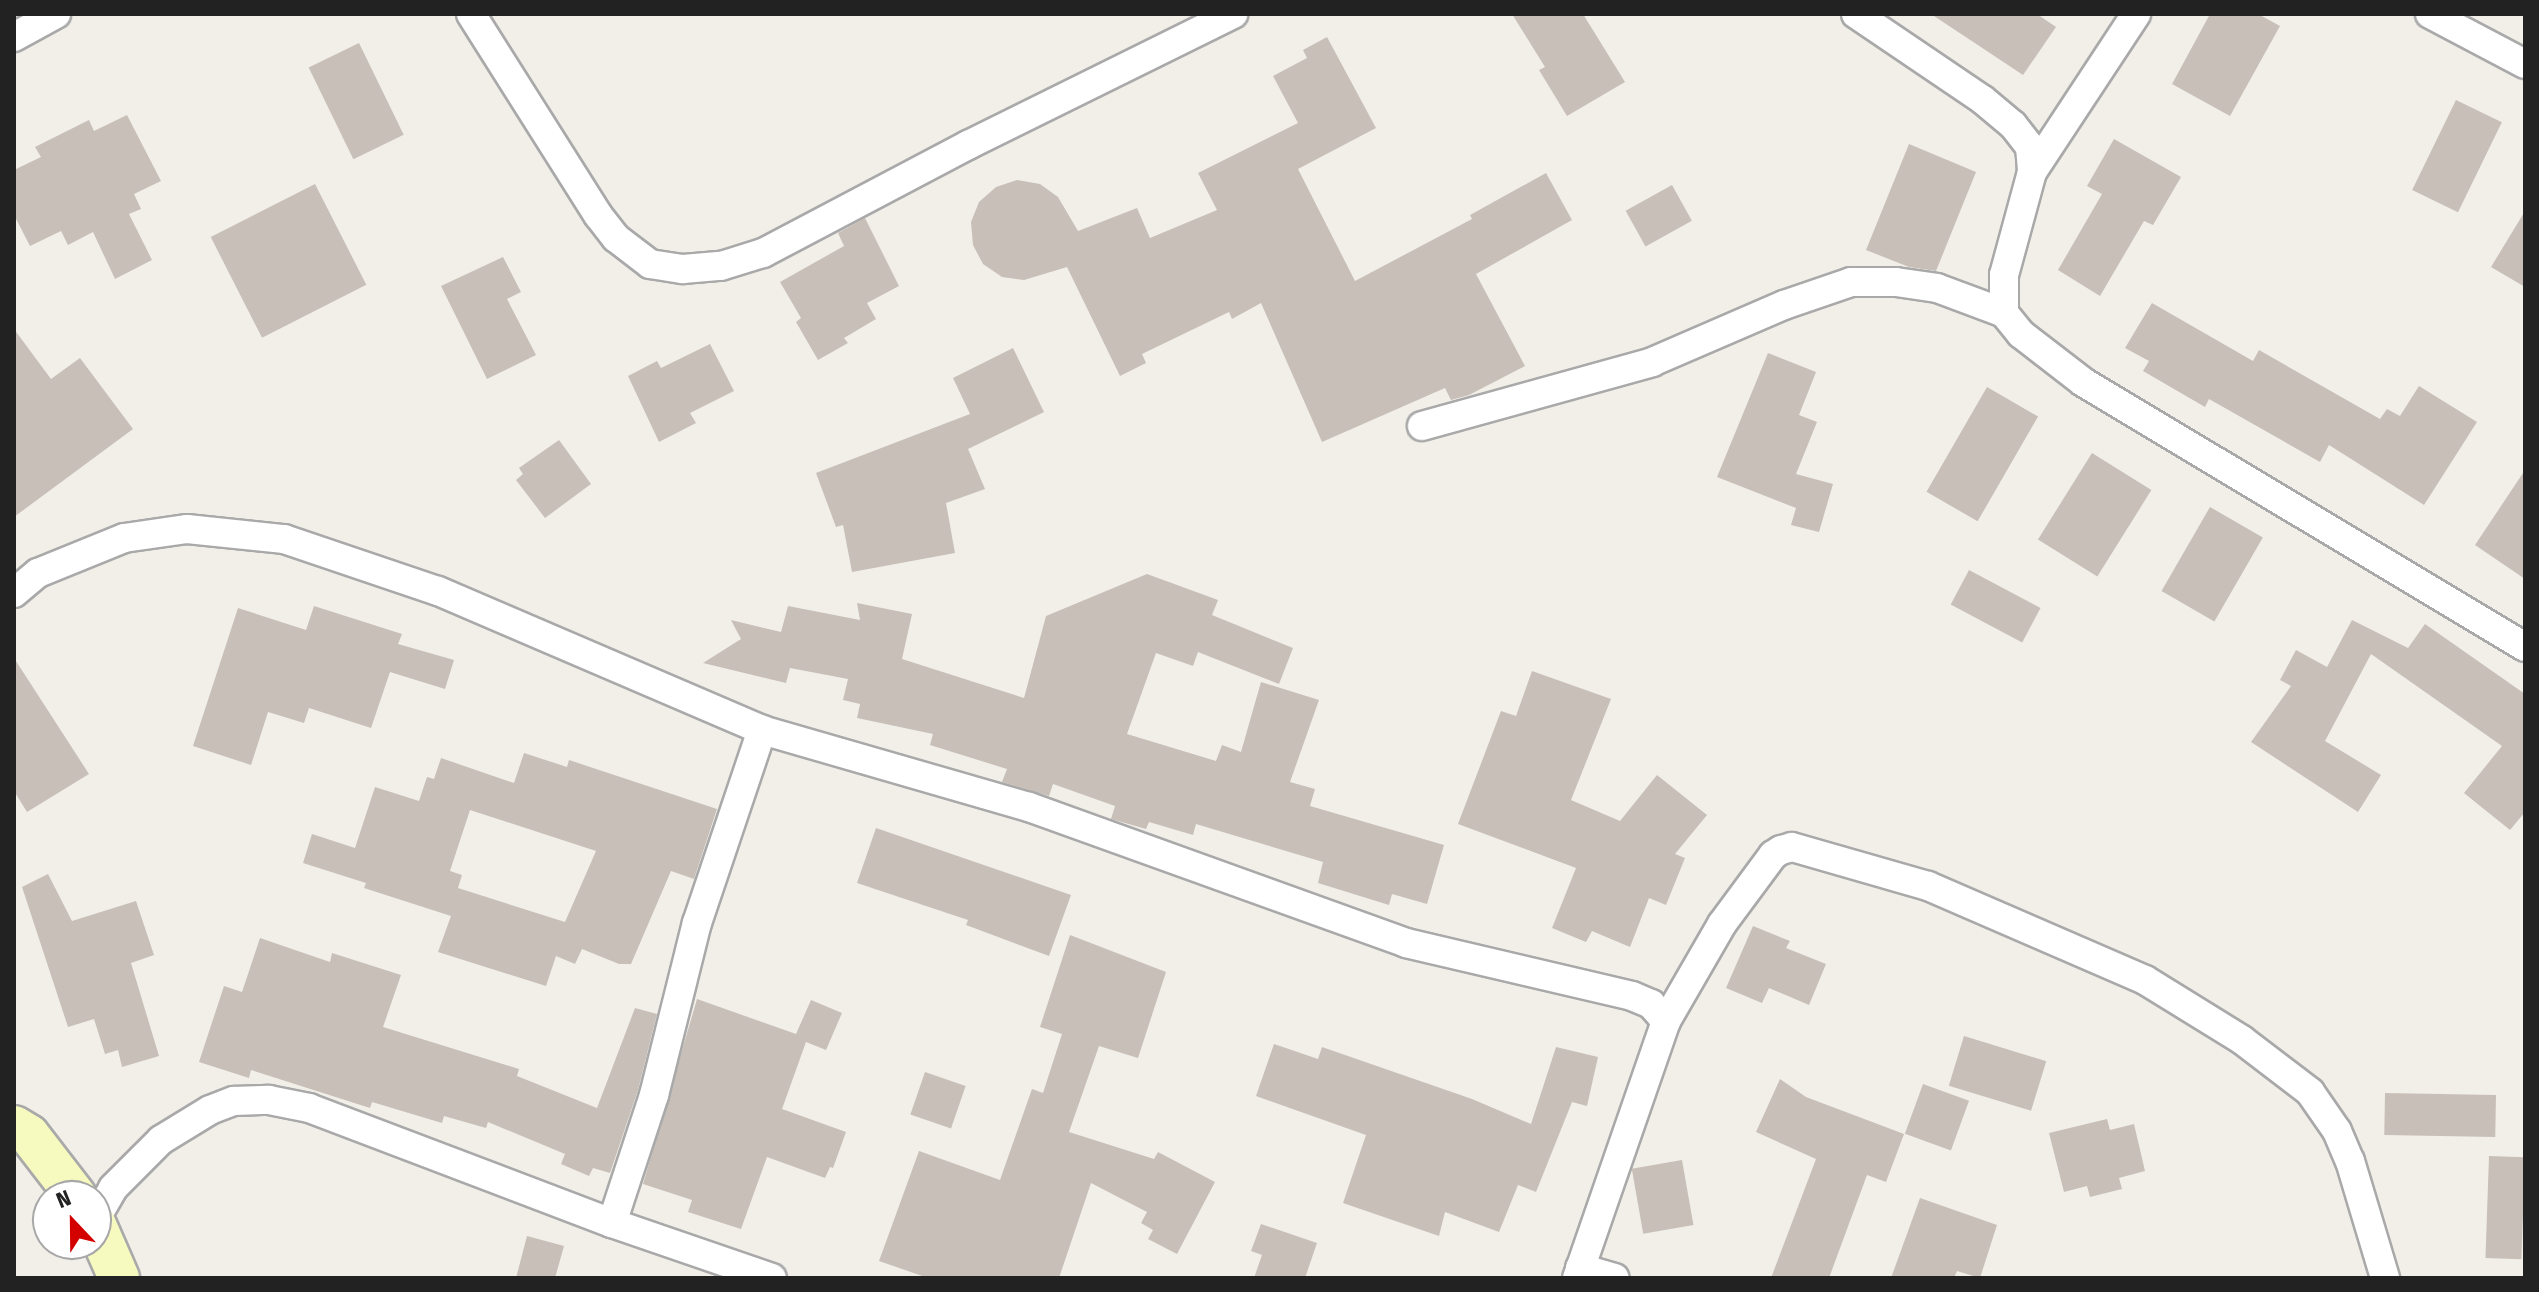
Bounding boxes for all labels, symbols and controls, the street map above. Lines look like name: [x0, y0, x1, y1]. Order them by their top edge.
north arrow: [32, 1180, 112, 1260]
text: N: [52, 1184, 75, 1214]

